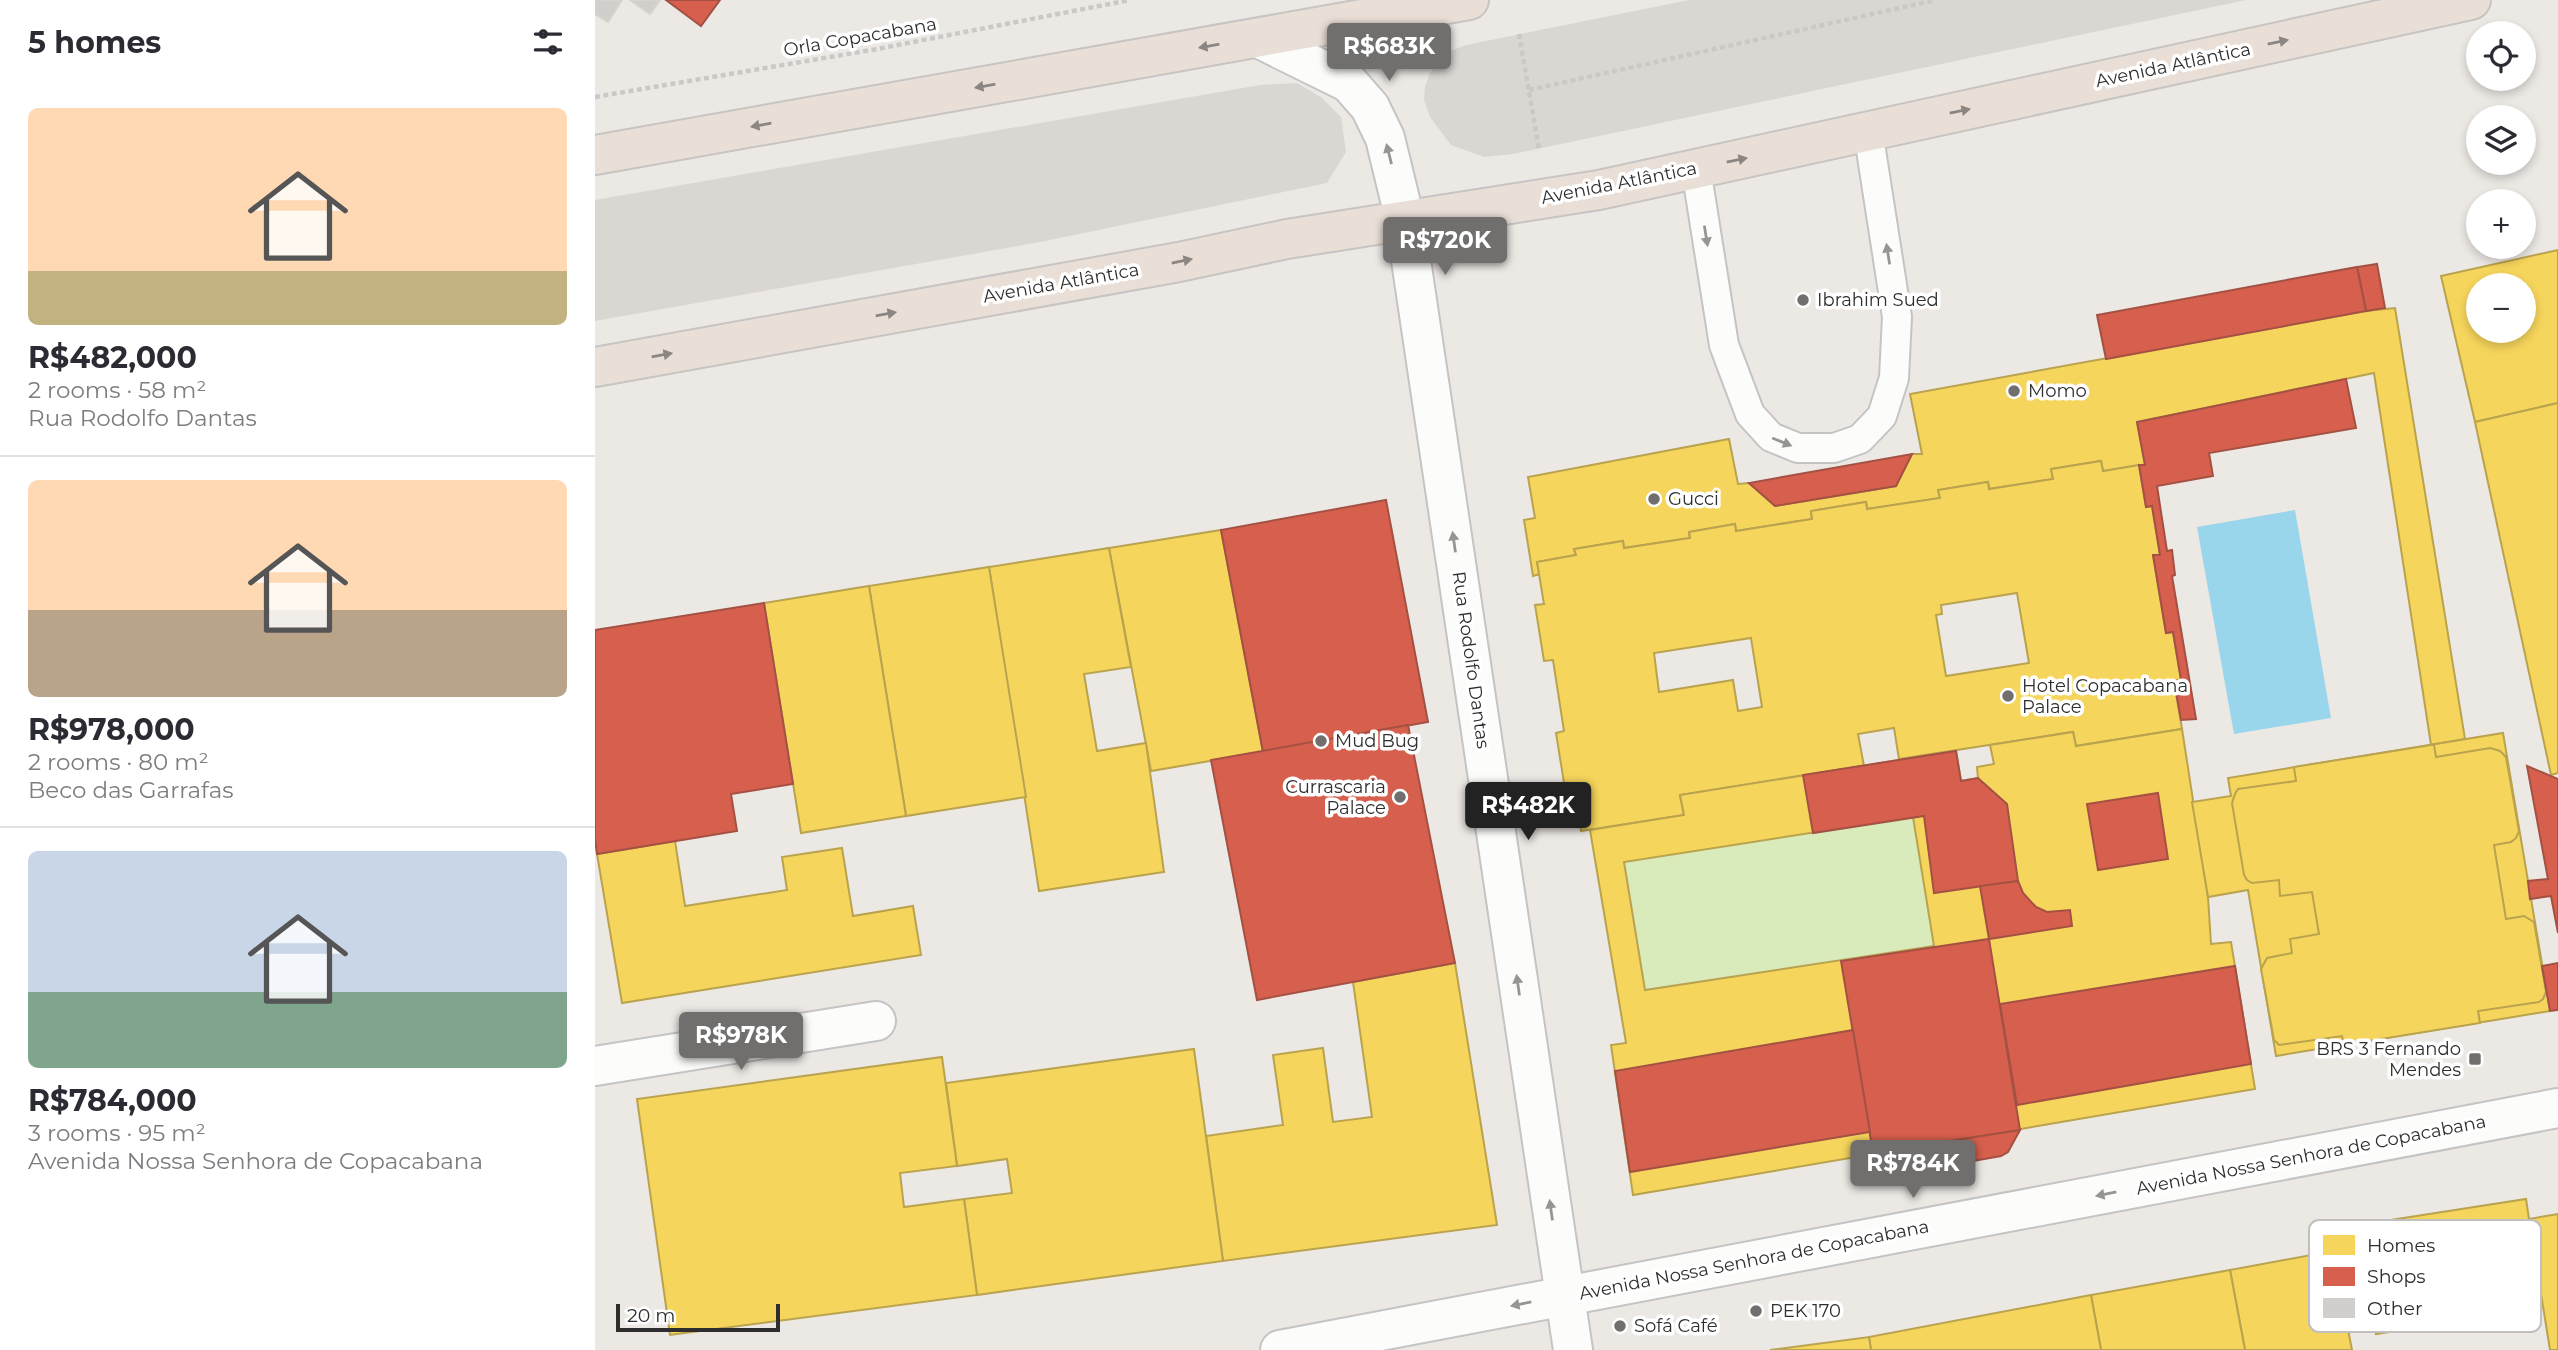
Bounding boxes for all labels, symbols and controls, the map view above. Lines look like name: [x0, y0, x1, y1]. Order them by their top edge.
street label: Orla Copacabana: [782, 13, 938, 61]
map controls: [2466, 21, 2536, 343]
button: locate: [2466, 21, 2536, 91]
icon: filters: [529, 23, 567, 61]
text: 5 homes: [28, 24, 161, 61]
pin: R$683K: [1332, 24, 1446, 83]
text: R$683K: [1343, 32, 1435, 60]
one-way arrow: [2267, 36, 2289, 47]
street label: Avenida Atlântica: [2093, 38, 2253, 92]
one-way arrow: [1198, 41, 1220, 52]
one-way arrow: [974, 81, 996, 92]
one-way arrow: [1949, 105, 1971, 116]
button: layers: [2466, 105, 2536, 175]
one-way arrow: [750, 120, 772, 131]
one-way arrow: [1383, 143, 1394, 165]
icon: home: [235, 153, 361, 279]
one-way arrow: [1727, 154, 1749, 165]
street label: Avenida Atlântica: [1539, 157, 1699, 209]
button: +: [2466, 189, 2536, 259]
pin: R$720K: [1388, 218, 1502, 277]
one-way arrow: [1701, 225, 1712, 247]
text: R$720K: [1399, 226, 1491, 254]
one-way arrow: [1882, 243, 1893, 265]
one-way arrow: [1171, 255, 1193, 266]
street label: Avenida Atlântica: [981, 258, 1141, 308]
button: −: [2466, 273, 2536, 343]
place label: Ibrahim Sued: [1817, 289, 1939, 311]
marker: Ibrahim Sued: [1795, 292, 1811, 308]
one-way arrow: [875, 309, 897, 320]
text: R$482,000: [28, 339, 197, 376]
one-way arrow: [651, 349, 673, 360]
text: 2 rooms · 58 m²: [28, 376, 206, 404]
place label: Momo: [2028, 380, 2087, 402]
marker: Momo: [2006, 383, 2022, 399]
text: Rua Rodolfo Dantas: [28, 404, 257, 432]
one-way arrow: [1772, 436, 1793, 447]
place label: Gucci: [1668, 488, 1719, 510]
marker: Gucci: [1646, 491, 1662, 507]
icon: home: [235, 525, 361, 651]
one-way arrow: [1448, 530, 1459, 552]
street label: Rua Rodolfo Dantas: [1448, 570, 1494, 750]
place label: Hotel Copacabana Palace: [2022, 675, 2188, 718]
marker: Hotel Copacabana Palace: [2000, 688, 2016, 704]
text: R$978,000: [28, 711, 195, 748]
place label: Mud Bug: [1335, 730, 1419, 752]
marker: Mud Bug: [1313, 733, 1329, 749]
text: 2 rooms · 80 m²: [28, 748, 209, 776]
text: Beco das Garrafas: [28, 776, 233, 804]
place label: Currascaria Palace: [1285, 776, 1386, 819]
pin: R$482K: [1471, 782, 1585, 842]
marker: Currascaria Palace: [1392, 789, 1408, 805]
text: R$482K: [1481, 791, 1575, 819]
icon: home: [235, 896, 361, 1022]
one-way arrow: [1513, 974, 1524, 996]
pin: R$978K: [684, 1012, 798, 1072]
text: R$978K: [695, 1021, 787, 1049]
place label: BRS 3 Fernando Mendes: [2316, 1038, 2461, 1081]
marker: BRS 3 Fernando Mendes: [2467, 1051, 2483, 1067]
text: R$784,000: [28, 1082, 197, 1119]
street label: Avenida Nossa Senhora de Copacabana: [2134, 1110, 2488, 1200]
text: 3 rooms · 95 m²: [28, 1119, 206, 1147]
pin: R$784K: [1856, 1140, 1970, 1200]
text: Avenida Nossa Senhora de Copacabana: [28, 1147, 483, 1175]
text: R$784K: [1866, 1149, 1960, 1177]
one-way arrow: [2095, 1188, 2117, 1199]
one-way arrow: [1546, 1199, 1557, 1221]
street label: Avenida Nossa Senhora de Copacabana: [1577, 1215, 1931, 1305]
legend: [2309, 1220, 2541, 1332]
text: Homes: [2367, 1234, 2435, 1257]
text: Shops: [2367, 1265, 2426, 1288]
text: Other: [2367, 1297, 2423, 1320]
one-way arrow: [1510, 1299, 1532, 1310]
place label: PEK 170: [1770, 1300, 1841, 1322]
scale bar: [616, 1301, 781, 1333]
marker: PEK 170: [1748, 1303, 1764, 1319]
text: 20 m: [627, 1304, 675, 1327]
place label: Sofá Café: [1634, 1315, 1718, 1337]
marker: Sofá Café: [1612, 1318, 1628, 1334]

